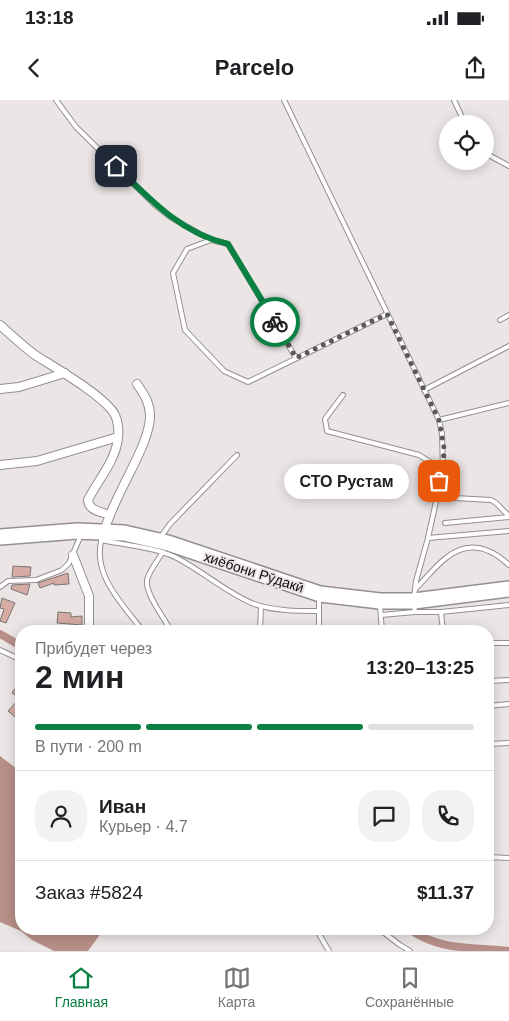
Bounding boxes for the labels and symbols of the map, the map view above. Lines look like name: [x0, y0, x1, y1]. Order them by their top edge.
pin: [95, 145, 137, 187]
courier: [250, 297, 300, 347]
pin: [418, 460, 460, 502]
callout: СТО Рустам: [284, 464, 409, 498]
street label: хиёбони Рӯдакӣ: [202, 548, 306, 596]

